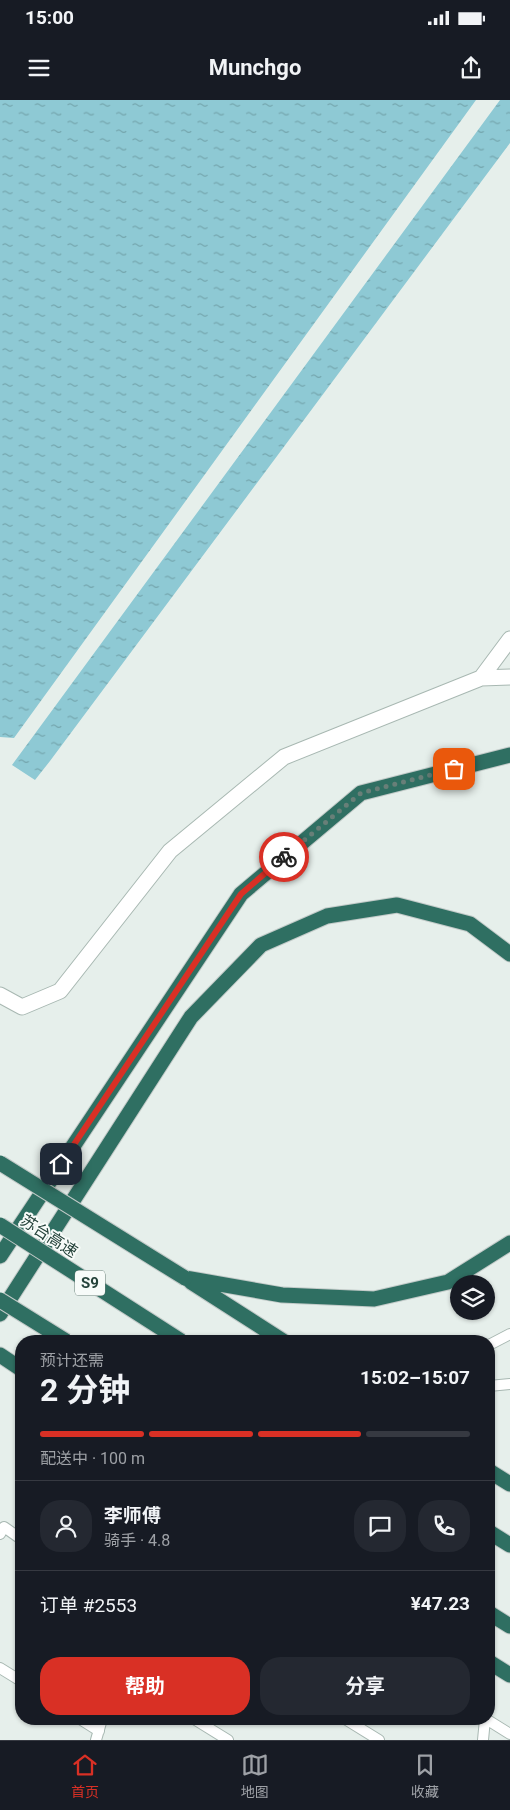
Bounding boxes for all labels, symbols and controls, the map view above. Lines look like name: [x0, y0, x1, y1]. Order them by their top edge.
text: 15:00: [25, 6, 74, 29]
icon: menu: [25, 54, 53, 82]
icon: share: [457, 54, 485, 82]
text: Munchgo: [209, 55, 301, 80]
pin: [433, 748, 475, 790]
icon: bag: [440, 755, 468, 783]
courier: [259, 832, 309, 882]
icon: bike: [270, 843, 298, 871]
pin: [40, 1143, 82, 1185]
icon: home: [47, 1150, 75, 1178]
street label: 苏台高速: [17, 1211, 81, 1261]
road number: S9: [75, 1270, 105, 1296]
map controls: [450, 1275, 495, 1320]
button: layers: [450, 1275, 495, 1320]
text: 预计还需: [40, 1351, 104, 1370]
text: 15:02–15:07: [360, 1366, 470, 1389]
text: 2 分钟: [40, 1371, 130, 1409]
text: 配送中 · 100 m: [40, 1449, 145, 1468]
button: person: [40, 1500, 92, 1552]
button: chat: [354, 1500, 406, 1552]
button: phone: [418, 1500, 470, 1552]
text: 李师傅: [104, 1504, 161, 1527]
text: 骑手 · 4.8: [104, 1531, 170, 1550]
text: ¥47.23: [411, 1592, 470, 1615]
text: 订单 #2553: [40, 1594, 137, 1617]
button: 帮助: [40, 1657, 250, 1715]
button: 分享: [260, 1657, 470, 1715]
tab: 首页: [71, 1751, 99, 1801]
tab: 地图: [241, 1751, 269, 1801]
tab: 收藏: [411, 1751, 439, 1801]

